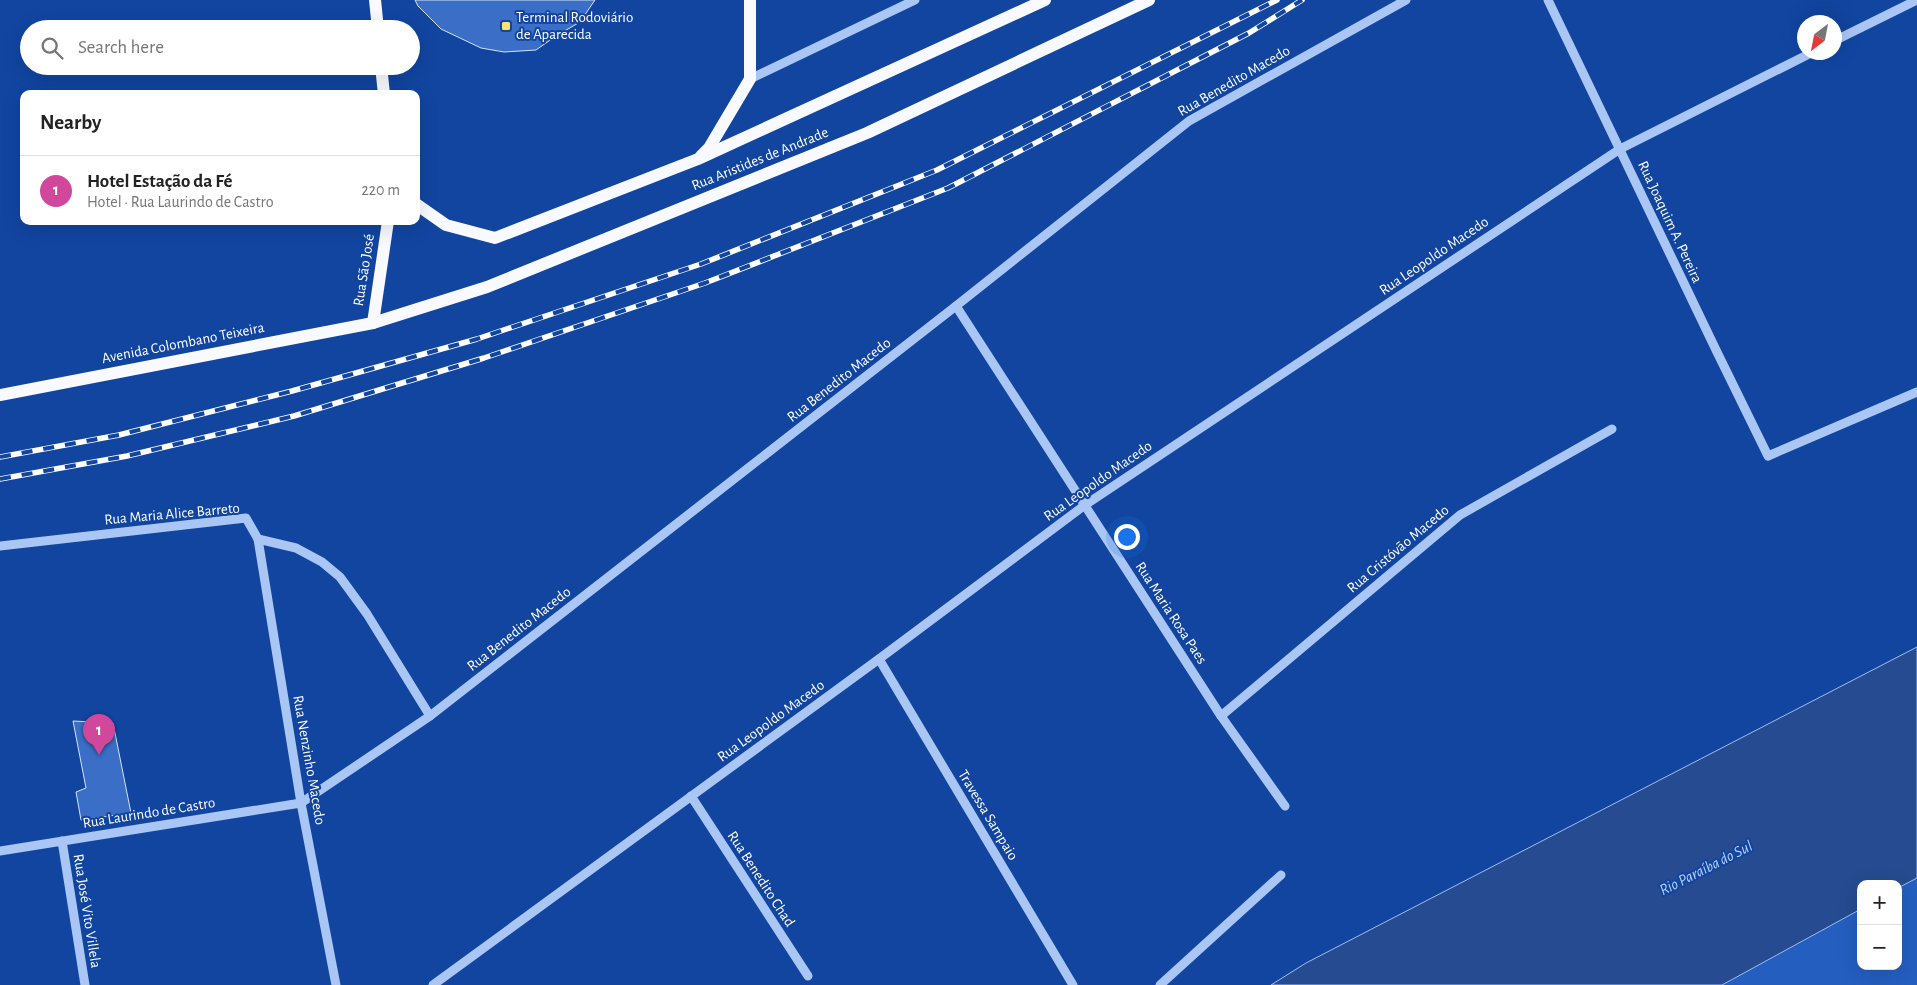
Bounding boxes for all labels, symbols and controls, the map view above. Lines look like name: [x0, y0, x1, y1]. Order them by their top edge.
place label: Terminal Rodoviário de Aparecida: [516, 10, 633, 42]
north arrow: [1797, 15, 1842, 60]
search box: [20, 20, 420, 75]
marker: Terminal Rodoviário de Aparecida: [500, 20, 512, 32]
icon: search: [38, 34, 66, 62]
text: Search here: [78, 38, 164, 57]
street label: Rua Benedito Macedo: [1175, 43, 1293, 119]
text: Nearby: [40, 112, 101, 133]
street label: Rua Aristides de Andrade: [689, 125, 831, 193]
street label: Rua Joaquim A. Pereira: [1635, 159, 1705, 285]
text: Hotel Estação da Fé: [87, 172, 232, 191]
text: 1: [53, 182, 59, 198]
text: 220 m: [362, 182, 400, 198]
text: Hotel · Rua Laurindo de Castro: [87, 194, 274, 210]
street label: Rua Leopoldo Macedo: [1377, 214, 1491, 298]
street label: Rua São José: [351, 233, 377, 307]
street label: Avenida Colombano Teixeira: [100, 320, 266, 366]
street label: Rua Benedito Macedo: [784, 335, 894, 425]
street label: Rua Leopoldo Macedo: [1041, 438, 1155, 524]
street label: Rua Maria Alice Barreto: [104, 501, 240, 527]
street label: Rua Cristóvão Macedo: [1344, 502, 1452, 596]
your location: [1114, 524, 1140, 550]
street label: Rua Maria Rosa Paes: [1132, 559, 1210, 667]
street label: Rua Benedito Macedo: [464, 584, 574, 674]
street label: Rua Leopoldo Macedo: [715, 677, 827, 765]
street label: Rua Nenzinho Macedo: [290, 694, 328, 826]
pin: 1: [83, 714, 115, 755]
street label: Travessa Sampaio: [955, 767, 1021, 863]
street label: Rua Laurindo de Castro: [82, 795, 216, 831]
street label: Rua Benedito Chad: [725, 829, 798, 930]
water label: Rio Paraíba do Sul: [1657, 838, 1755, 898]
street label: Rua José Vito Villela: [71, 853, 103, 969]
map controls: [1857, 880, 1902, 970]
button: +: [1857, 880, 1902, 925]
button: −: [1857, 925, 1902, 970]

